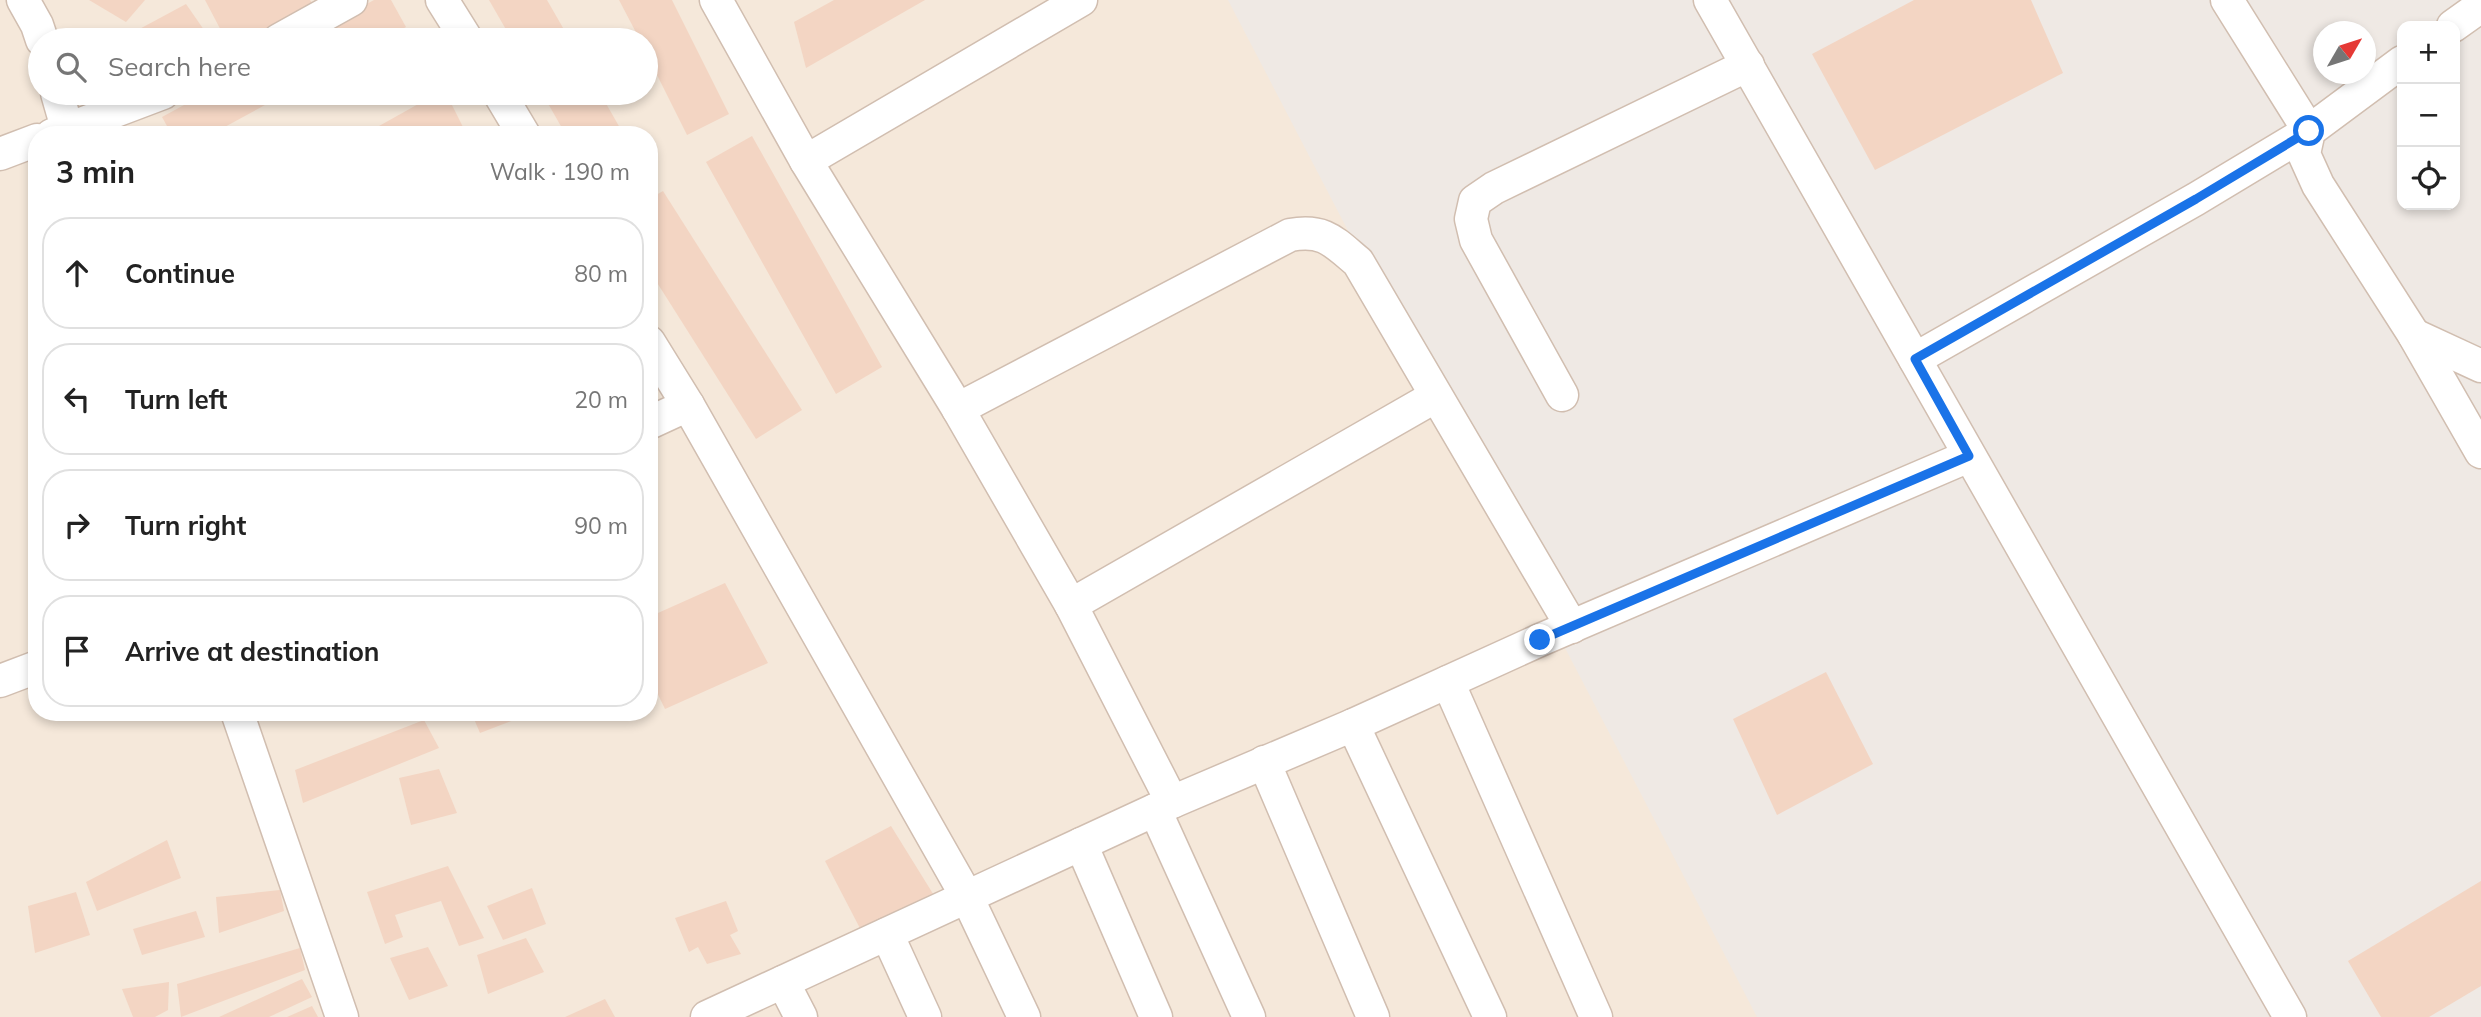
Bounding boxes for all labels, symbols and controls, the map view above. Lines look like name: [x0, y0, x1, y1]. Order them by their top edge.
north arrow: [2313, 21, 2376, 84]
map controls: [2397, 21, 2460, 210]
button: +: [2397, 21, 2460, 84]
search box: [28, 28, 658, 105]
icon: search: [52, 48, 90, 86]
text: Search here: [108, 50, 251, 83]
button: −: [2397, 84, 2460, 147]
route start: [2293, 115, 2324, 146]
button: locate: [2397, 147, 2460, 210]
text: 3 min: [56, 153, 135, 191]
text: Walk · 190 m: [490, 157, 630, 186]
icon: ahead: [58, 254, 96, 292]
text: Continue: [125, 257, 235, 290]
text: 80 m: [574, 259, 628, 288]
icon: left: [58, 380, 96, 418]
text: Turn left: [125, 383, 227, 416]
text: 20 m: [574, 385, 628, 414]
icon: right: [58, 506, 96, 544]
text: Turn right: [125, 509, 246, 542]
text: 90 m: [574, 511, 628, 540]
route end: [1524, 624, 1555, 655]
icon: arrive: [58, 632, 96, 670]
text: Arrive at destination: [125, 635, 380, 668]

